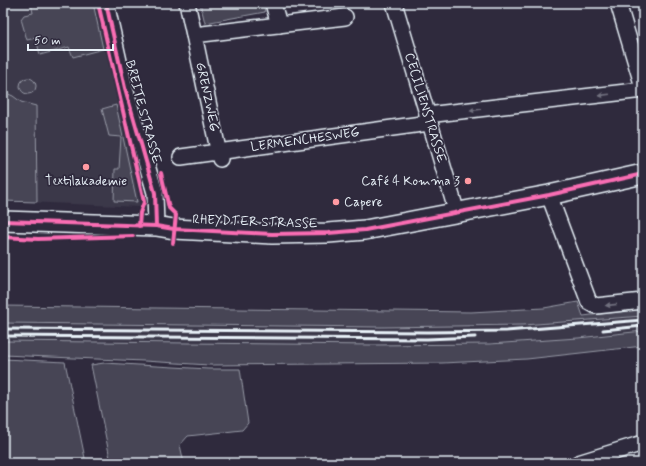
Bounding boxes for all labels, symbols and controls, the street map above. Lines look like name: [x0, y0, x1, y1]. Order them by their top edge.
scale bar: [28, 26, 113, 52]
text: 50 m: [34, 33, 61, 49]
street label: CECILIENSTRASSE: [400, 51, 450, 165]
street label: BREITE STRASSE: [121, 58, 165, 166]
street label: GRENZWEG: [191, 61, 223, 133]
one-way arrow: [598, 91, 610, 98]
one-way arrow: [469, 107, 481, 113]
street label: LERMENCHESWEG: [250, 124, 361, 156]
marker: Textilakademie: [81, 162, 91, 172]
place label: Textilakademie: [45, 173, 127, 190]
place label: Café 4 Komma 3: [361, 173, 460, 190]
marker: Café 4 Komma 3: [463, 176, 473, 186]
place label: Capere: [344, 194, 383, 211]
marker: Capere: [331, 197, 341, 207]
street label: RHEYDTER STRASSE: [192, 211, 318, 233]
one-way arrow: [605, 301, 618, 308]

